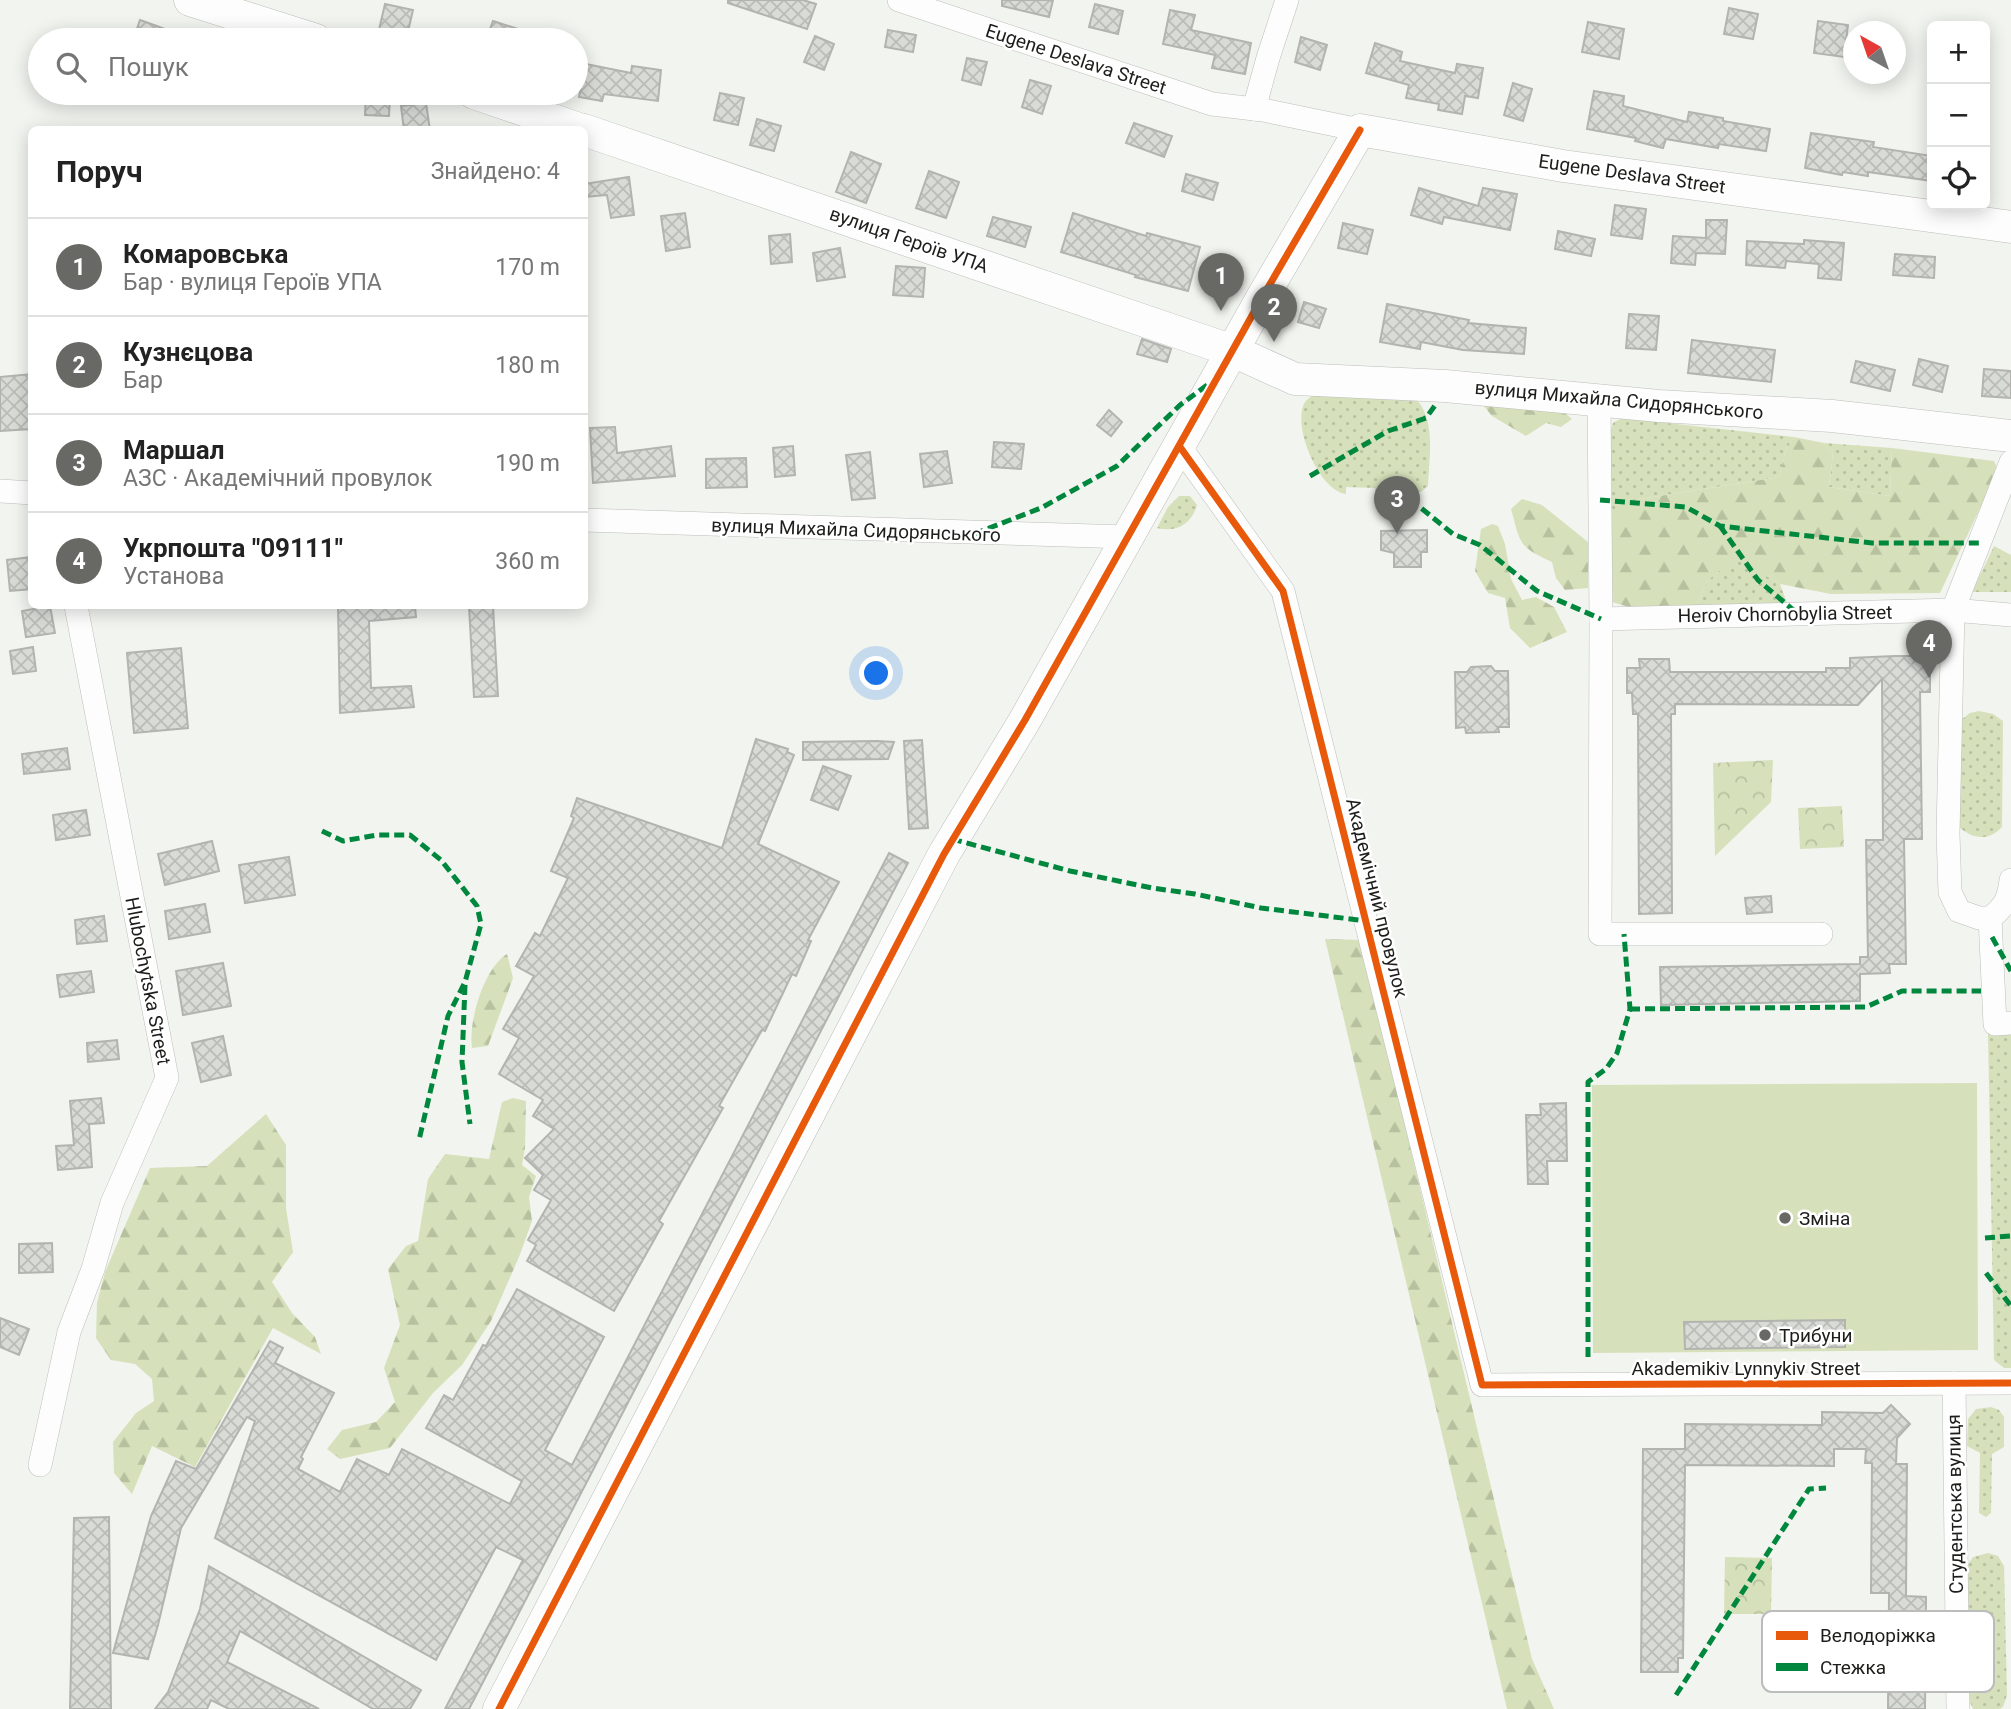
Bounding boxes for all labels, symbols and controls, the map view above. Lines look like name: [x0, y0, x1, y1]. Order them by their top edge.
street label: Eugene Deslava Street: [983, 19, 1169, 99]
north arrow: [1843, 21, 1906, 84]
map controls: [1927, 21, 1990, 210]
button: +: [1927, 21, 1990, 84]
search box: [28, 28, 588, 105]
icon: search: [52, 48, 90, 86]
text: Пошук: [108, 52, 189, 82]
button: −: [1927, 84, 1990, 147]
button: locate: [1927, 147, 1990, 210]
street label: Eugene Deslava Street: [1537, 149, 1727, 199]
text: Поруч: [56, 154, 143, 189]
text: Знайдено: 4: [431, 158, 560, 185]
street label: вулиця Героїв УПА: [827, 202, 992, 278]
text: Комаровська: [123, 239, 288, 269]
pin: 1: [1198, 253, 1244, 311]
text: 1: [72, 254, 86, 281]
text: 170 m: [495, 254, 560, 281]
text: Бар · вулиця Героїв УПА: [123, 269, 382, 296]
pin: 2: [1251, 284, 1297, 342]
text: Кузнєцова: [123, 337, 253, 367]
text: 2: [72, 352, 86, 379]
text: 180 m: [495, 352, 560, 379]
text: Бар: [123, 367, 163, 394]
street label: вулиця Михайла Сидорянського: [1474, 376, 1764, 424]
text: Маршал: [123, 435, 224, 465]
text: 3: [72, 450, 86, 477]
text: 190 m: [495, 450, 560, 477]
text: АЗС · Академічний провулок: [123, 465, 432, 492]
pin: 3: [1374, 476, 1420, 534]
street label: вулиця Михайла Сидорянського: [711, 513, 1001, 547]
text: Укрпошта "09111": [123, 533, 343, 563]
text: 4: [72, 548, 86, 575]
text: 360 m: [495, 548, 560, 575]
text: Установа: [123, 563, 224, 590]
street label: Heroiv Chornobylia Street: [1677, 601, 1893, 627]
pin: 4: [1906, 620, 1952, 678]
your location: [859, 656, 893, 690]
street label: Академічний провулок: [1341, 796, 1413, 1001]
street label: Hlubochytska Street: [120, 895, 176, 1067]
place label: Зміна: [1799, 1207, 1850, 1230]
marker: Зміна: [1777, 1210, 1793, 1226]
place label: Трибуни: [1779, 1324, 1852, 1347]
marker: Трибуни: [1757, 1327, 1773, 1343]
street label: Akademikiv Lynnykiv Street: [1632, 1357, 1860, 1380]
street label: Студентська вулиця: [1942, 1414, 1968, 1594]
legend: [1762, 1611, 1994, 1692]
text: Велодоріжка: [1820, 1624, 1936, 1647]
text: Стежка: [1820, 1656, 1886, 1679]

